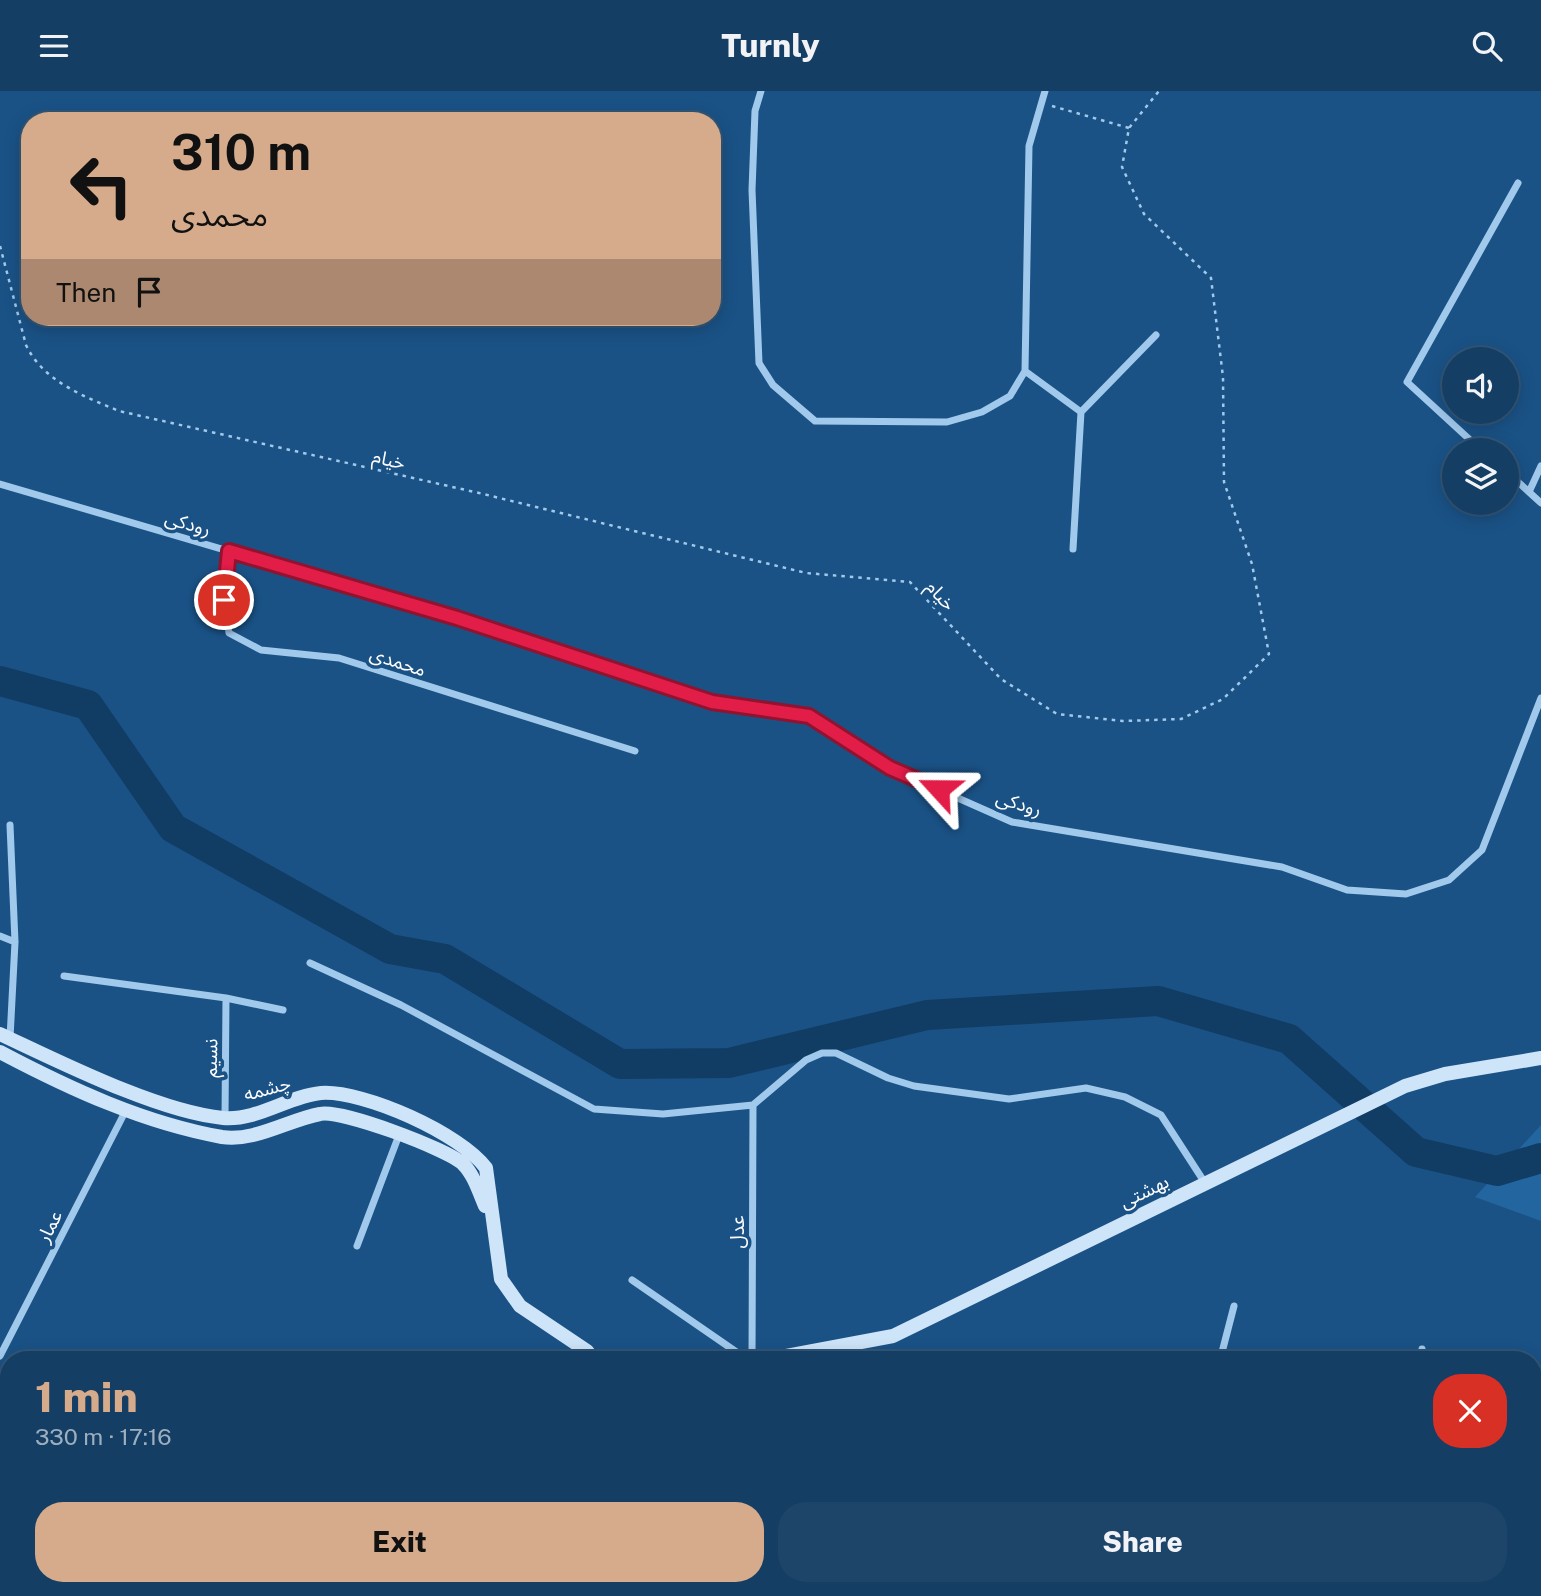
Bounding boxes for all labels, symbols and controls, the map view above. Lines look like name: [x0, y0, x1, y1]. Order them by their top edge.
icon: menu: [35, 27, 73, 65]
text: Turnly: [721, 27, 820, 64]
icon: search: [1468, 27, 1506, 65]
text: 310 m: [171, 123, 311, 181]
icon: left: [56, 140, 147, 231]
text: محمدی: [171, 196, 268, 233]
icon: arrive: [130, 273, 168, 311]
text: Then: [56, 277, 116, 308]
map controls: [1442, 347, 1519, 515]
button: sound: [1442, 347, 1519, 424]
button: layers: [1442, 438, 1519, 515]
street label: خیام: [370, 445, 408, 477]
street label: رودکی: [162, 506, 213, 541]
pin: [194, 570, 254, 630]
street label: خیام: [919, 575, 960, 617]
icon: arrive: [205, 581, 243, 619]
street label: محمدی: [367, 642, 429, 680]
position arrow: [902, 752, 976, 826]
street label: رودکی: [993, 786, 1044, 821]
street label: نسیم: [199, 1038, 225, 1078]
street label: چشمه: [241, 1071, 293, 1107]
street label: بهشتی: [1116, 1170, 1173, 1213]
street label: عمار: [31, 1206, 67, 1247]
street label: عدل: [726, 1216, 748, 1248]
text: 1 min: [35, 1372, 138, 1421]
button: close: [1433, 1374, 1507, 1448]
text: 330 m · 17:16: [35, 1423, 172, 1450]
button: Exit: [35, 1502, 764, 1582]
button: Share: [778, 1502, 1507, 1582]

